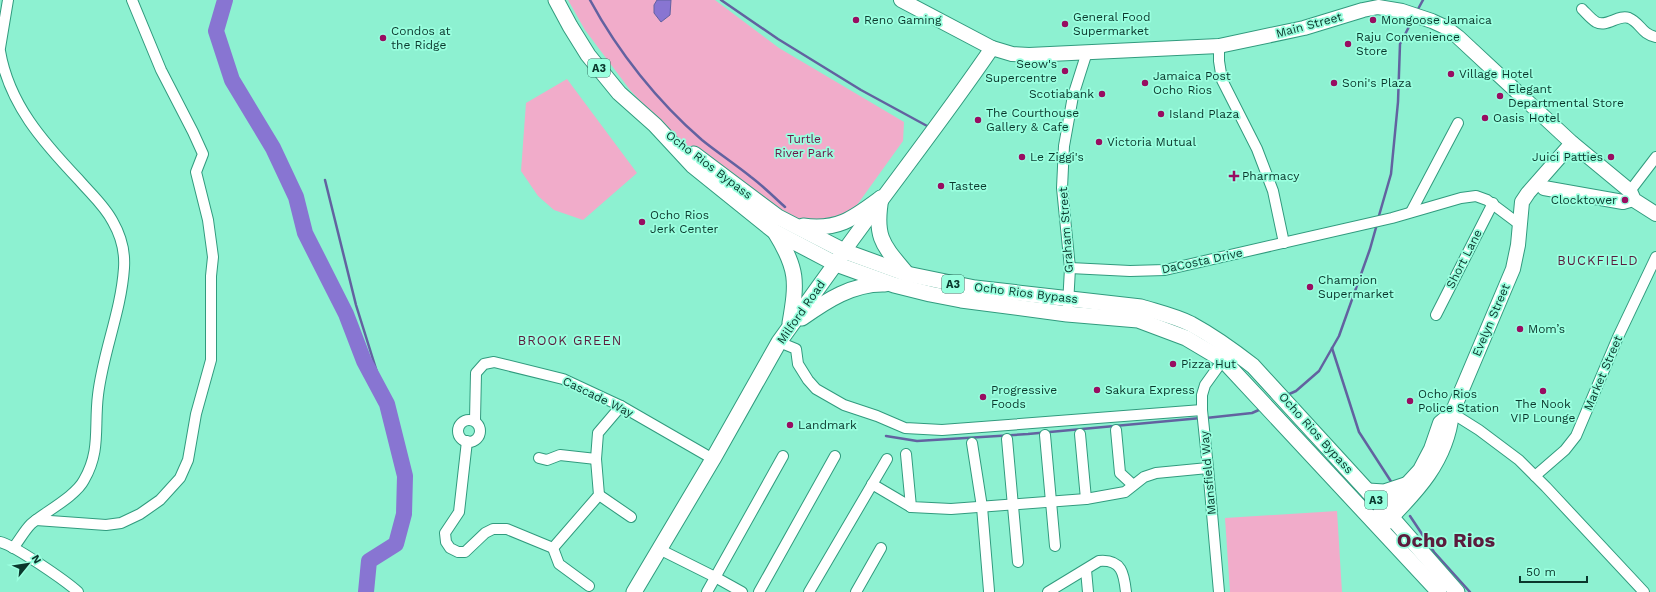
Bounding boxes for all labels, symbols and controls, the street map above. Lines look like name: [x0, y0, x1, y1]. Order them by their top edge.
street label: Main Street: [1274, 9, 1344, 41]
place label: General Food Supermarket: [1073, 10, 1150, 38]
place label: Reno Gaming: [864, 13, 942, 27]
place label: Mongoose Jamaica: [1381, 13, 1492, 27]
marker: Reno Gaming: [851, 15, 861, 25]
marker: Mongoose Jamaica: [1368, 15, 1378, 25]
marker: General Food Supermarket: [1060, 19, 1070, 29]
place label: Condos at the Ridge: [391, 24, 451, 52]
place label: Raju Convenience Store: [1356, 30, 1460, 58]
marker: Condos at the Ridge: [378, 33, 388, 43]
marker: Raju Convenience Store: [1343, 39, 1353, 49]
place label: Seow's Supercentre: [985, 57, 1057, 85]
road number: A3: [588, 59, 610, 77]
marker: Seow's Supercentre: [1060, 66, 1070, 76]
place label: Village Hotel: [1459, 67, 1533, 81]
place label: Jamaica Post Ocho Rios: [1153, 69, 1231, 97]
marker: Village Hotel: [1446, 69, 1456, 79]
place label: Soni's Plaza: [1342, 76, 1412, 90]
marker: Jamaica Post Ocho Rios: [1140, 78, 1150, 88]
marker: Soni's Plaza: [1329, 78, 1339, 88]
place label: Elegant Departmental Store: [1508, 82, 1624, 110]
place label: Scotiabank: [1029, 87, 1094, 101]
marker: Scotiabank: [1097, 89, 1107, 99]
marker: Elegant Departmental Store: [1495, 91, 1505, 101]
place label: The Courthouse Gallery & Cafe: [986, 106, 1079, 134]
place label: Island Plaza: [1169, 107, 1239, 121]
marker: Island Plaza: [1156, 109, 1166, 119]
place label: Oasis Hotel: [1493, 111, 1560, 125]
marker: Oasis Hotel: [1480, 113, 1490, 123]
marker: The Courthouse Gallery & Cafe: [973, 115, 983, 125]
street label: Ocho Rios Bypass: [663, 128, 755, 202]
park label: Turtle River Park: [775, 132, 834, 160]
place label: Victoria Mutual: [1107, 135, 1196, 149]
marker: Victoria Mutual: [1094, 137, 1104, 147]
place label: Le Ziggi's: [1030, 150, 1084, 164]
place label: Juici Patties: [1532, 150, 1603, 164]
marker: Le Ziggi's: [1017, 152, 1027, 162]
marker: Juici Patties: [1606, 152, 1616, 162]
place label: Pharmacy: [1242, 169, 1300, 183]
marker: Pharmacy: [1229, 171, 1239, 181]
place label: Tastee: [949, 179, 987, 193]
marker: Tastee: [936, 181, 946, 191]
street label: Graham Street: [1056, 187, 1076, 273]
place label: Clocktower: [1551, 193, 1617, 207]
marker: Clocktower: [1620, 195, 1630, 205]
place label: Ocho Rios Jerk Center: [650, 208, 719, 236]
marker: Ocho Rios Jerk Center: [637, 217, 647, 227]
street label: Short Lane: [1443, 227, 1485, 291]
street label: DaCosta Drive: [1160, 246, 1244, 276]
district label: BUCKFIELD: [1557, 253, 1639, 268]
place label: Champion Supermarket: [1318, 273, 1394, 301]
road number: A3: [942, 275, 964, 293]
street label: Milford Road: [774, 277, 828, 347]
street label: Ocho Rios Bypass: [973, 280, 1079, 306]
marker: Champion Supermarket: [1305, 282, 1315, 292]
street label: Evelyn Street: [1469, 282, 1513, 358]
place label: Mom’s: [1528, 322, 1565, 336]
marker: Mom’s: [1515, 324, 1525, 334]
district label: BROOK GREEN: [518, 333, 622, 348]
street label: Market Street: [1581, 333, 1625, 413]
place label: Pizza Hut: [1181, 357, 1236, 371]
marker: Pizza Hut: [1168, 359, 1178, 369]
street label: Cascade Way: [560, 374, 636, 420]
place label: Progressive Foods: [991, 383, 1057, 411]
place label: Sakura Express: [1105, 383, 1195, 397]
marker: Sakura Express: [1092, 385, 1102, 395]
marker: The Nook VIP Lounge: [1538, 386, 1548, 396]
place label: Ocho Rios Police Station: [1418, 387, 1499, 415]
street label: Ocho Rios Bypass: [1276, 390, 1356, 476]
marker: Progressive Foods: [978, 392, 988, 402]
marker: Ocho Rios Police Station: [1405, 396, 1415, 406]
place label: The Nook VIP Lounge: [1511, 397, 1575, 425]
place label: Landmark: [798, 418, 857, 432]
marker: Landmark: [785, 420, 795, 430]
street label: Mansfield Way: [1197, 430, 1219, 516]
road number: A3: [1365, 491, 1387, 509]
district label: Ocho Rios: [1397, 528, 1496, 552]
north arrow: [8, 544, 48, 584]
text: N: [29, 552, 44, 566]
scale bar: [1520, 558, 1587, 584]
text: 50 m: [1526, 565, 1556, 579]

